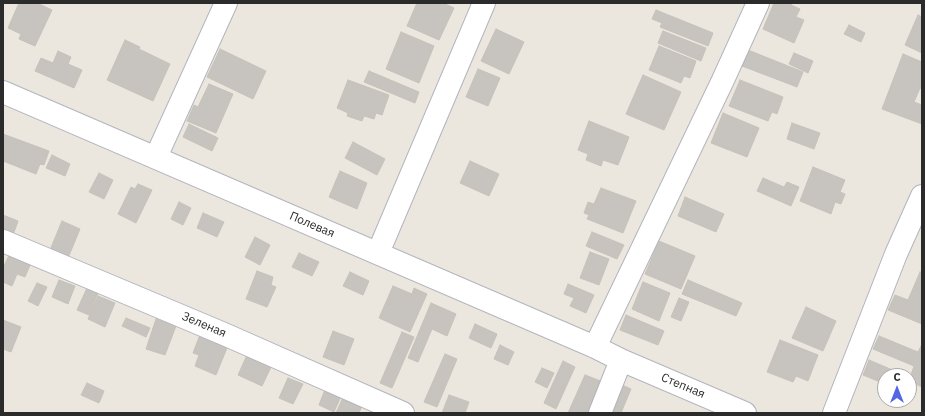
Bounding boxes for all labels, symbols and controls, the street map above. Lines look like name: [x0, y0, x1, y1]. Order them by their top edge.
street label: Полевая: [287, 209, 337, 241]
street label: Зеленая: [180, 309, 228, 341]
north arrow: [877, 368, 917, 408]
street label: Степная: [659, 370, 707, 402]
text: С: [893, 370, 901, 384]

